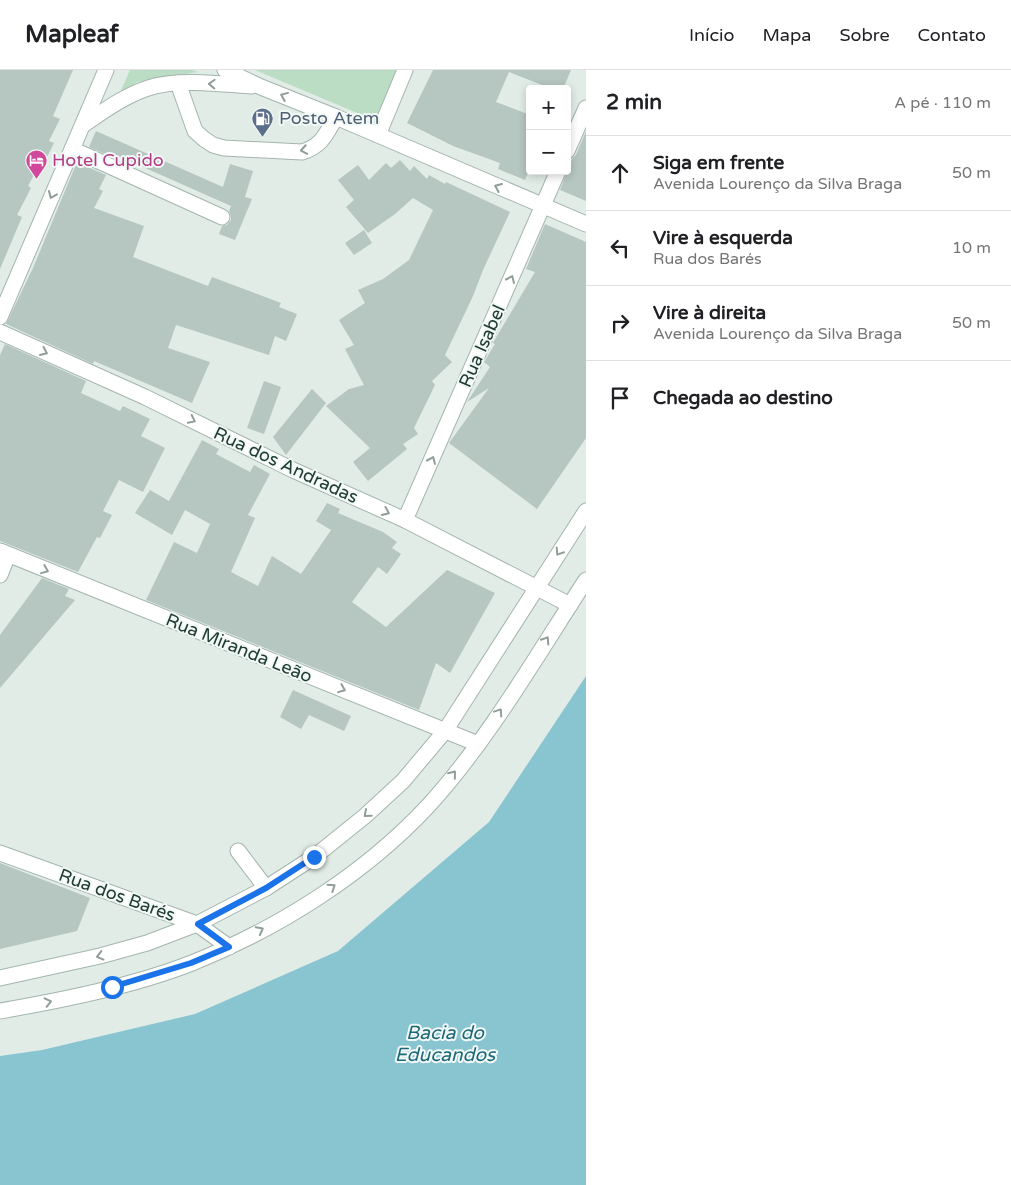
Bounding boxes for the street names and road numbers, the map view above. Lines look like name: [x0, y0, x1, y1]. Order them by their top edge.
street label: Rua Isabel: [454, 301, 510, 391]
street label: Rua dos Andradas: [210, 422, 362, 508]
street label: Rua Miranda Leão: [163, 609, 315, 687]
street label: Rua dos Barés: [56, 864, 178, 926]

